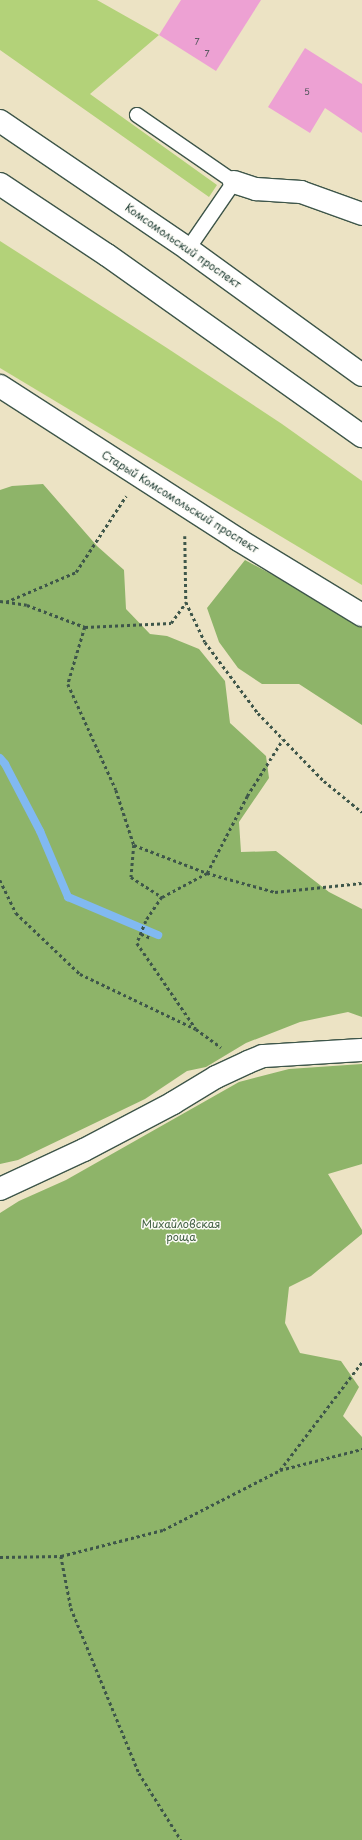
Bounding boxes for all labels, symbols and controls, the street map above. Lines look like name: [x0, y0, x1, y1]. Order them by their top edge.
house number: 7: [194, 36, 200, 46]
house number: 7: [204, 48, 210, 58]
house number: 5: [304, 86, 310, 96]
street label: Комсомольский проспект: [122, 201, 244, 291]
street label: Старый Комсомольский проспект: [99, 448, 261, 556]
park label: Михайловская роща: [141, 1218, 221, 1244]

